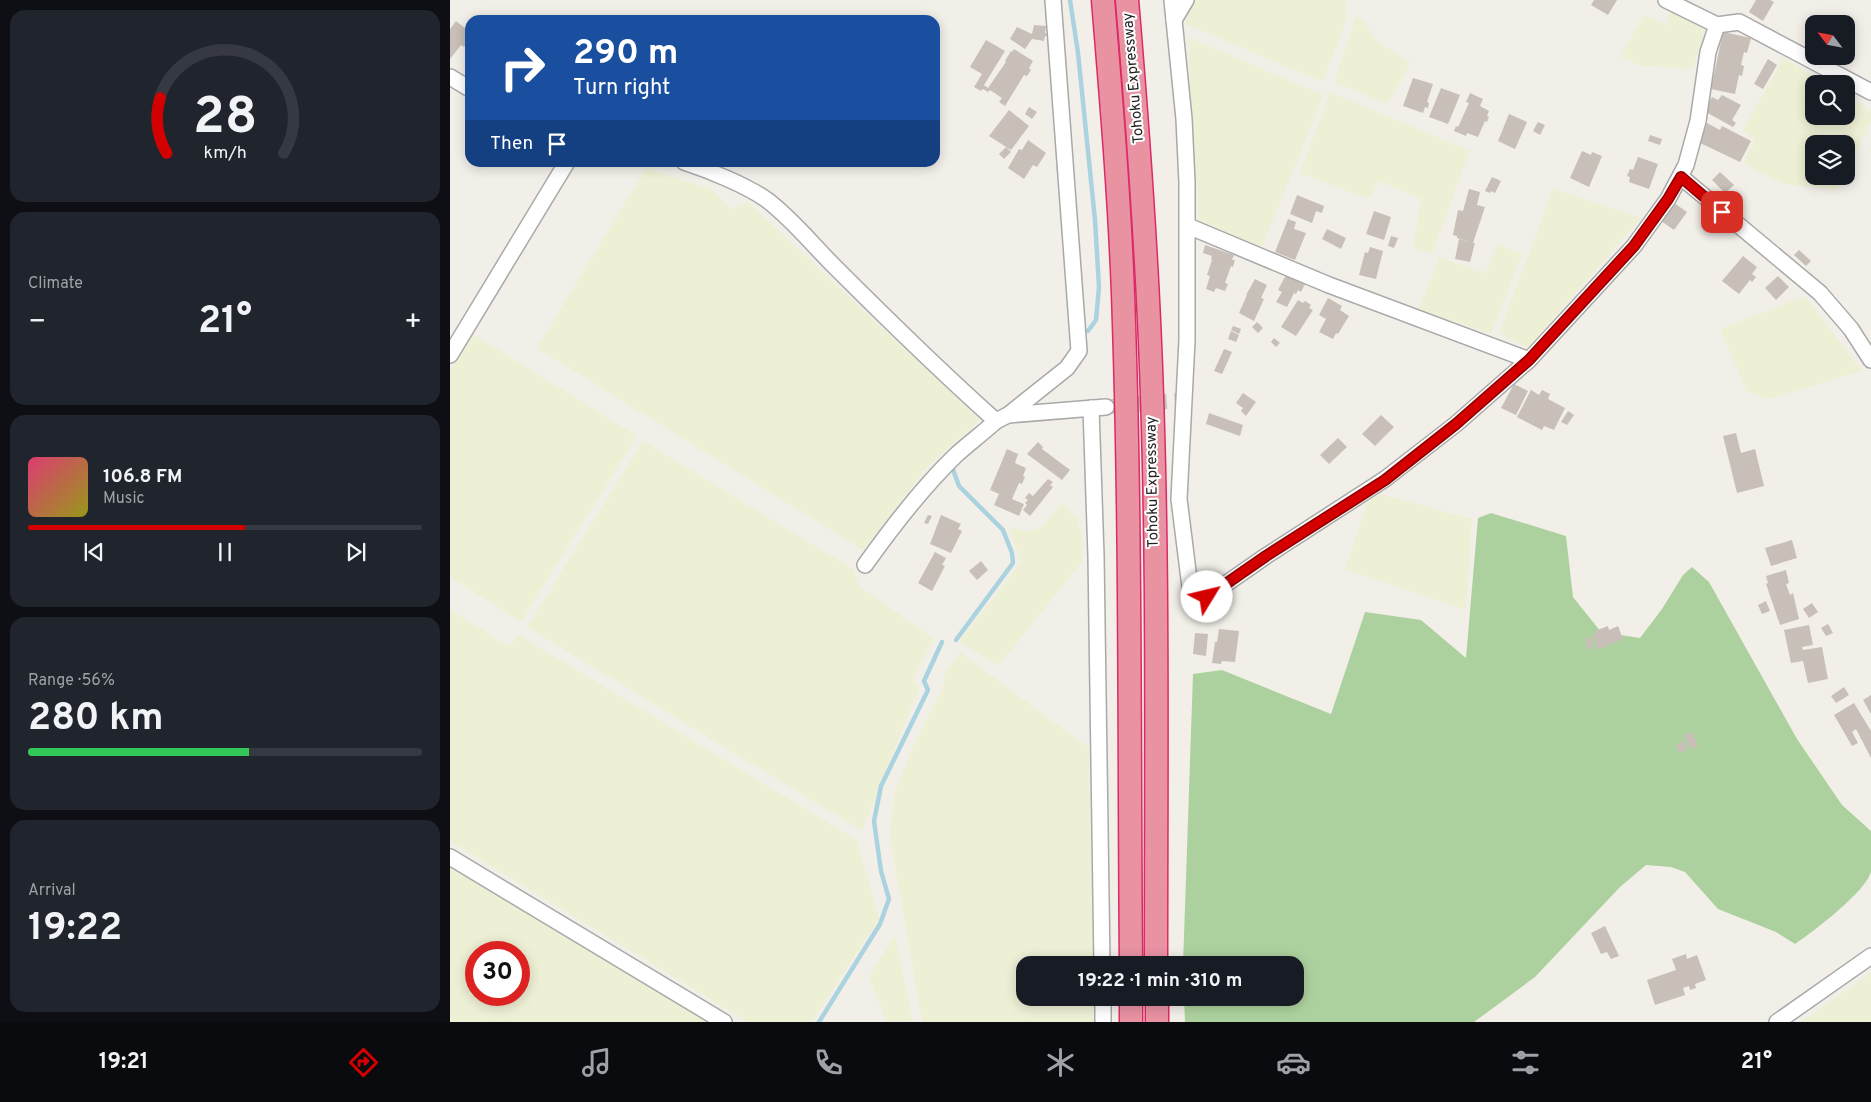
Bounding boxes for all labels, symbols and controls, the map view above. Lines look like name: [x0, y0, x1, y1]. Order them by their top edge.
street label: Tohoku Expressway: [1119, 12, 1149, 144]
north arrow: [1805, 15, 1855, 65]
map controls: [1805, 15, 1855, 185]
text: 290 m: [573, 32, 678, 76]
icon: right: [490, 35, 555, 100]
text: Turn right: [573, 75, 670, 102]
button: search: [1805, 75, 1855, 125]
text: 28: [193, 86, 257, 152]
icon: arrive: [543, 130, 571, 158]
text: Then: [490, 132, 533, 156]
button: layers: [1805, 135, 1855, 185]
text: km/h: [203, 142, 247, 165]
pin: [1701, 191, 1743, 233]
icon: arrive: [1708, 198, 1736, 226]
text: Climate: [28, 274, 83, 294]
text: 21°: [198, 298, 252, 347]
text: −: [28, 305, 46, 341]
text: +: [404, 305, 422, 341]
street label: Tohoku Expressway: [1142, 416, 1164, 548]
text: 106.8 FM: [103, 465, 182, 489]
text: Music: [103, 489, 144, 509]
icon: previous: [80, 538, 108, 566]
icon: pause: [211, 538, 239, 566]
icon: next: [342, 538, 370, 566]
position arrow: [1180, 570, 1232, 622]
text: Range · 56%: [28, 671, 115, 691]
text: 280 km: [28, 695, 164, 744]
text: Arrival: [28, 881, 76, 901]
text: 19:22: [28, 905, 122, 954]
speed limit sign: 30: [465, 941, 530, 1006]
text: 19:22 · 1 min · 310 m: [1078, 969, 1242, 993]
icon: directions: [346, 1045, 381, 1080]
icon: music: [579, 1045, 614, 1080]
icon: phone: [811, 1045, 846, 1080]
icon: climate: [1043, 1045, 1078, 1080]
icon: car: [1276, 1045, 1311, 1080]
icon: filters: [1508, 1045, 1543, 1080]
text: 19:21: [99, 1049, 149, 1076]
text: 21°: [1741, 1049, 1772, 1076]

